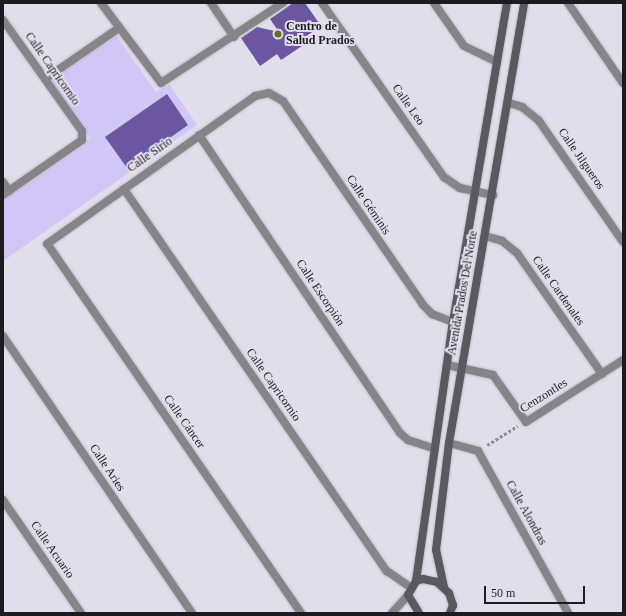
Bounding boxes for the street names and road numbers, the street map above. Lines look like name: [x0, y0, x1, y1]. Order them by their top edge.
street label: Calle Capricornio: [22, 30, 82, 108]
street label: Calle Leo: [389, 82, 427, 128]
street label: Calle Jilgueros: [555, 126, 607, 192]
street label: Calle Sirio: [125, 134, 175, 176]
street label: Calle Géminis: [343, 172, 393, 238]
street label: Avenida Prados Del Norte: [445, 230, 481, 356]
street label: Calle Cardenales: [529, 253, 587, 329]
street label: Calle Escorpión: [293, 257, 347, 329]
street label: Calle Capricornio: [243, 346, 303, 424]
street label: Cenzontles: [518, 376, 570, 416]
street label: Calle Cáncer: [160, 392, 208, 452]
street label: Calle Aries: [86, 441, 128, 495]
street label: Calle Alondras: [502, 478, 550, 548]
street label: Calle Acuario: [27, 518, 77, 582]

